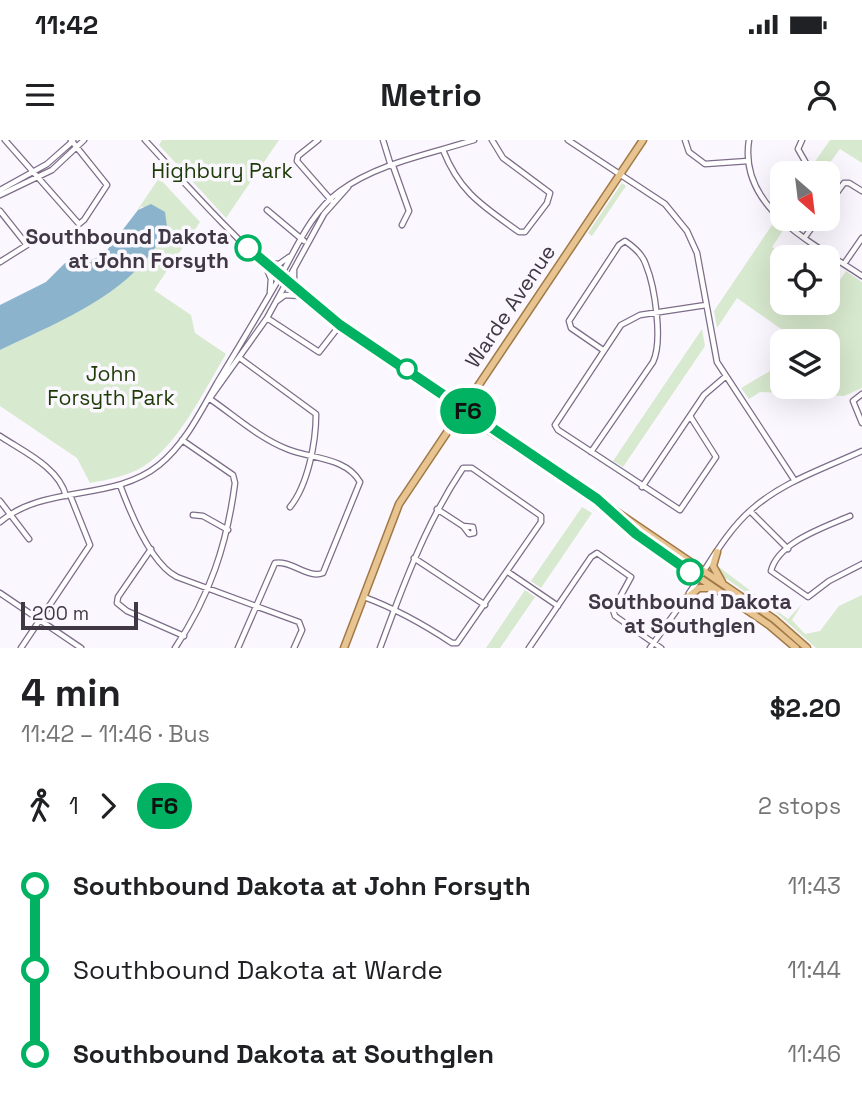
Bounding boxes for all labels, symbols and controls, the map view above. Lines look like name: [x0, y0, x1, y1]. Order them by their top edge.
text: 11:42: [35, 8, 98, 42]
text: Metrio: [380, 75, 482, 115]
icon: menu: [21, 76, 59, 114]
icon: person: [803, 76, 841, 114]
park label: Highbury Park: [151, 157, 293, 184]
north arrow: [770, 161, 840, 231]
map controls: [770, 161, 840, 399]
place label: Southbound Dakota at John Forsyth: [26, 223, 229, 274]
marker: Southbound Dakota at John Forsyth: [235, 235, 261, 261]
street label: Warde Avenue: [459, 239, 561, 373]
button: locate: [770, 245, 840, 315]
button: layers: [770, 329, 840, 399]
unlabelled marker: [397, 359, 417, 379]
park label: John Forsyth Park: [47, 360, 175, 411]
line badge: F6: [436, 388, 500, 434]
text: F6: [454, 395, 482, 426]
marker: Southbound Dakota at Southglen: [677, 559, 703, 585]
place label: Southbound Dakota at Southglen: [588, 588, 792, 639]
scale bar: [21, 599, 138, 631]
text: 200 m: [32, 601, 89, 626]
text: 4 min: [21, 669, 121, 717]
text: $2.20: [770, 691, 841, 725]
text: 11:42 – 11:46 · Bus: [21, 719, 210, 749]
icon: walk: [21, 787, 59, 825]
icon: forward: [89, 787, 127, 825]
text: F6: [151, 790, 178, 821]
text: 1: [69, 791, 79, 821]
text: 2 stops: [758, 791, 841, 821]
text: Southbound Dakota at John Forsyth: [73, 869, 531, 903]
text: 11:43: [788, 871, 841, 901]
text: Southbound Dakota at Warde: [73, 953, 443, 987]
text: 11:44: [787, 955, 841, 985]
text: Southbound Dakota at Southglen: [73, 1037, 494, 1071]
text: 11:46: [788, 1039, 841, 1069]

